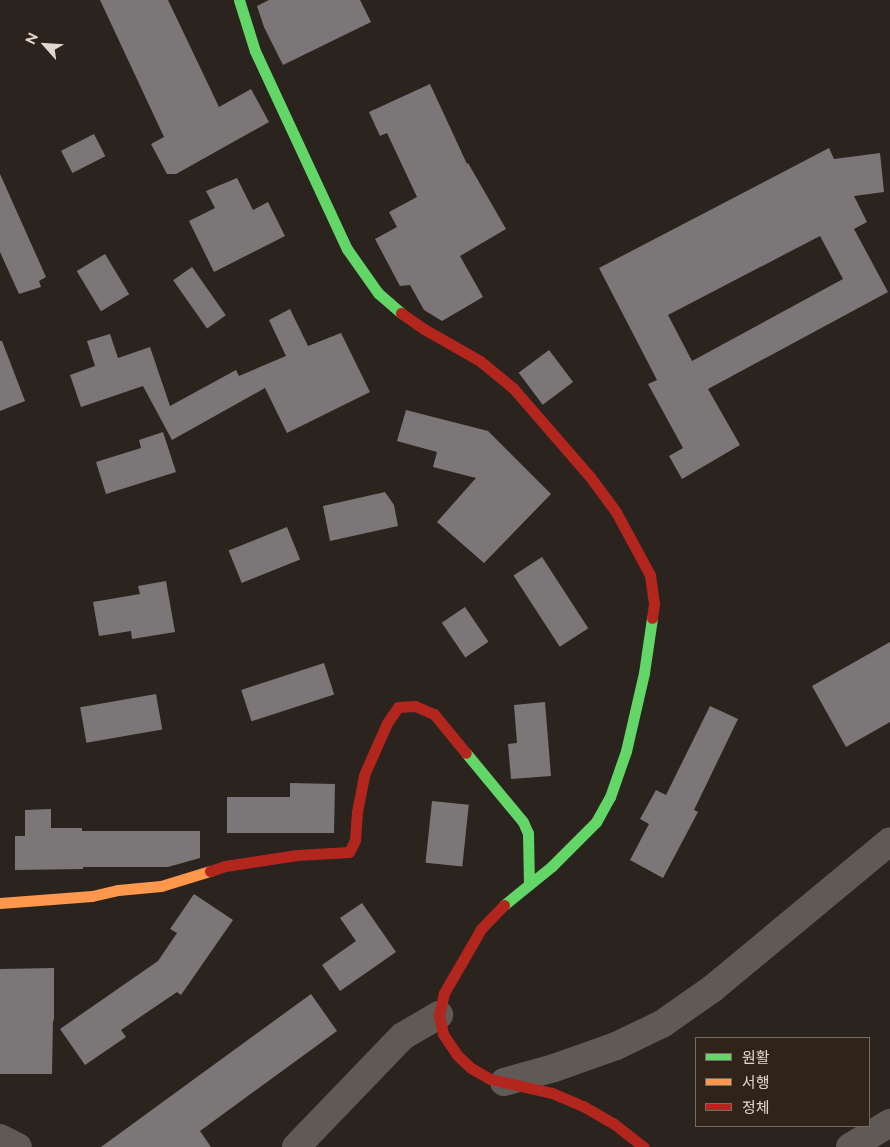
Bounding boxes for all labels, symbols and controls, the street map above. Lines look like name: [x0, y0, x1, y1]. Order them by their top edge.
north arrow: [20, 20, 70, 70]
text: N: [22, 30, 41, 47]
legend: [695, 1037, 870, 1127]
text: 원활: [742, 1049, 770, 1067]
text: 서행: [742, 1074, 770, 1092]
text: 정체: [742, 1099, 770, 1117]

